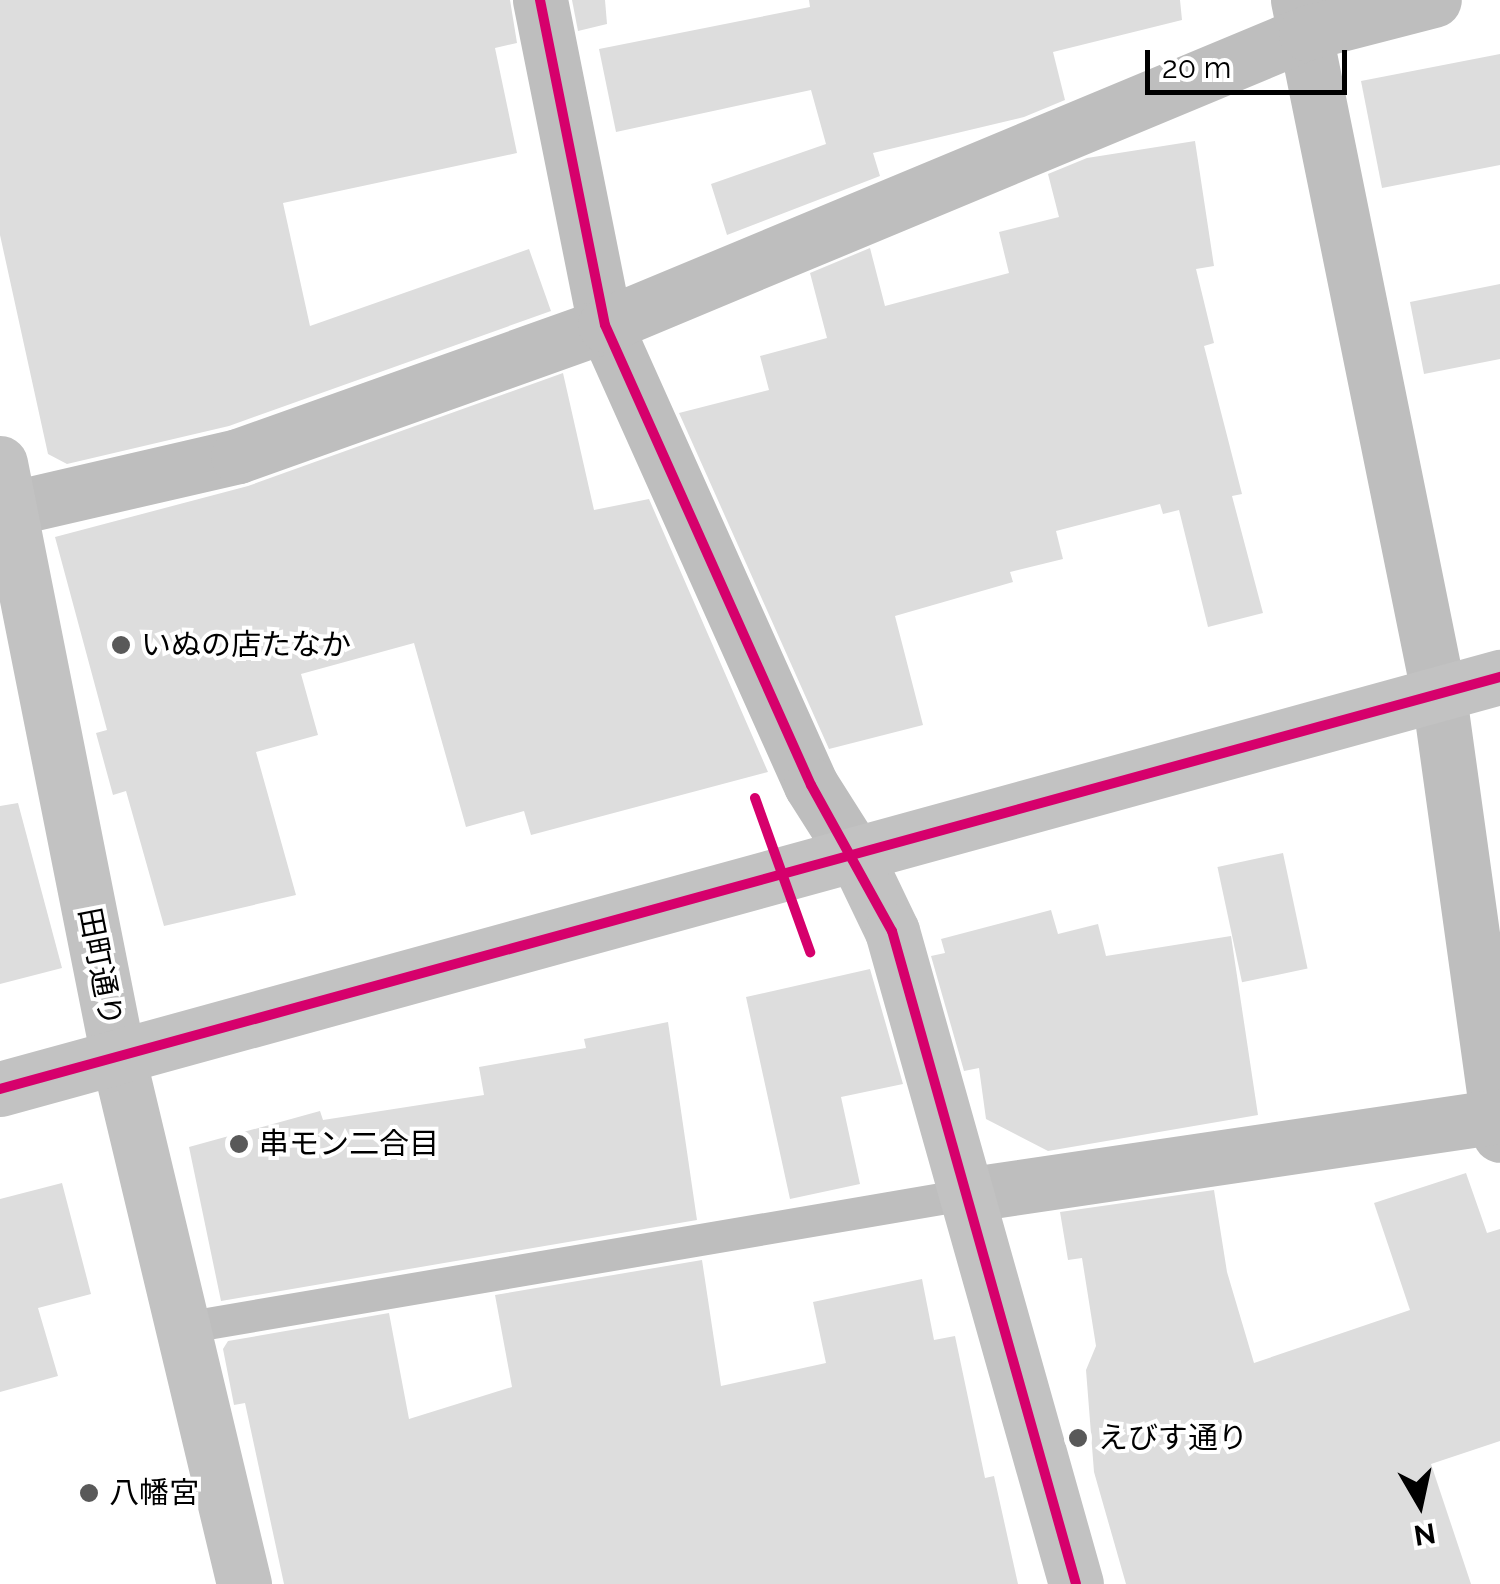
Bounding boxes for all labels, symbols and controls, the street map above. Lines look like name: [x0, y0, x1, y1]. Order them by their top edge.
scale bar: [1150, 30, 1352, 92]
text: 20 m: [1162, 50, 1231, 85]
place label: いぬの店たなか: [141, 627, 351, 663]
marker: いぬの店たなか: [110, 634, 132, 656]
street label: 田町通り: [71, 905, 129, 1029]
place label: 串モン二合目: [259, 1126, 439, 1162]
marker: 串モン二合目: [228, 1133, 250, 1155]
place label: えびす通り: [1098, 1420, 1248, 1456]
marker: えびす通り: [1067, 1427, 1089, 1449]
north arrow: [1370, 1454, 1470, 1554]
place label: 八幡宮: [109, 1475, 199, 1511]
marker: 八幡宮: [78, 1482, 100, 1504]
text: N: [1412, 1516, 1438, 1552]

